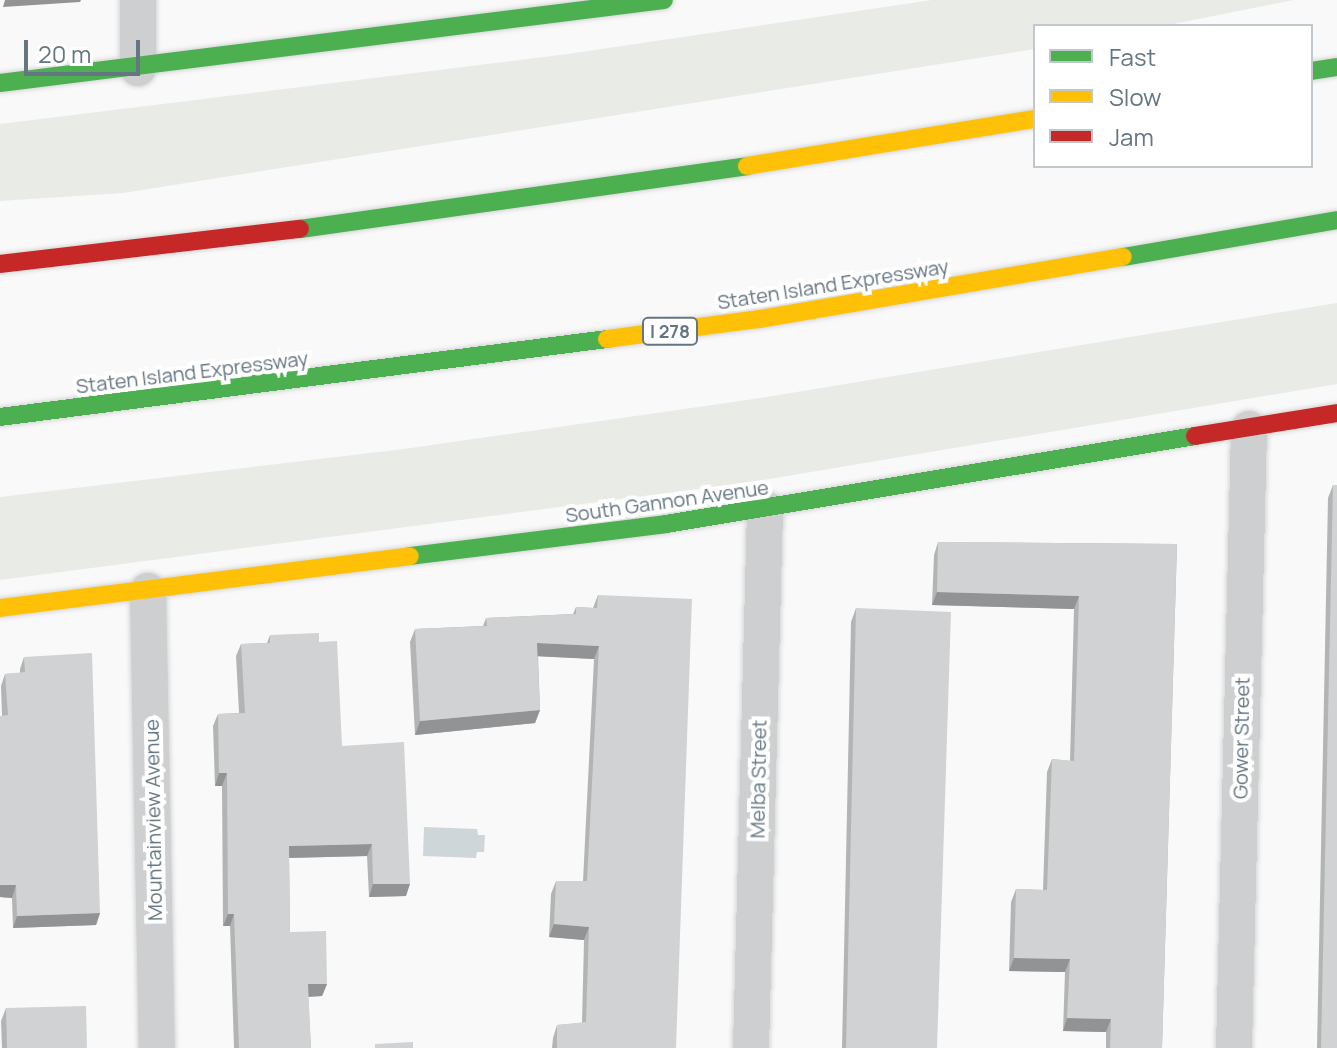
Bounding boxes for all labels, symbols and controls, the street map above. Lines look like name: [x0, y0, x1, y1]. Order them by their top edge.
scale bar: [28, 24, 144, 74]
legend: [1033, 24, 1313, 168]
text: 20 m: [38, 37, 91, 70]
text: Fast: [1109, 40, 1156, 73]
text: Slow: [1109, 80, 1162, 113]
text: Jam: [1109, 120, 1154, 153]
street label: Staten Island Expressway: [716, 254, 950, 314]
road number: I 278: [642, 317, 698, 345]
street label: Staten Island Expressway: [74, 346, 310, 398]
street label: South Gannon Avenue: [564, 475, 770, 527]
street label: Gower Street: [1228, 677, 1254, 799]
street label: Mountainview Avenue: [139, 719, 167, 921]
street label: Melba Street: [745, 719, 771, 839]

